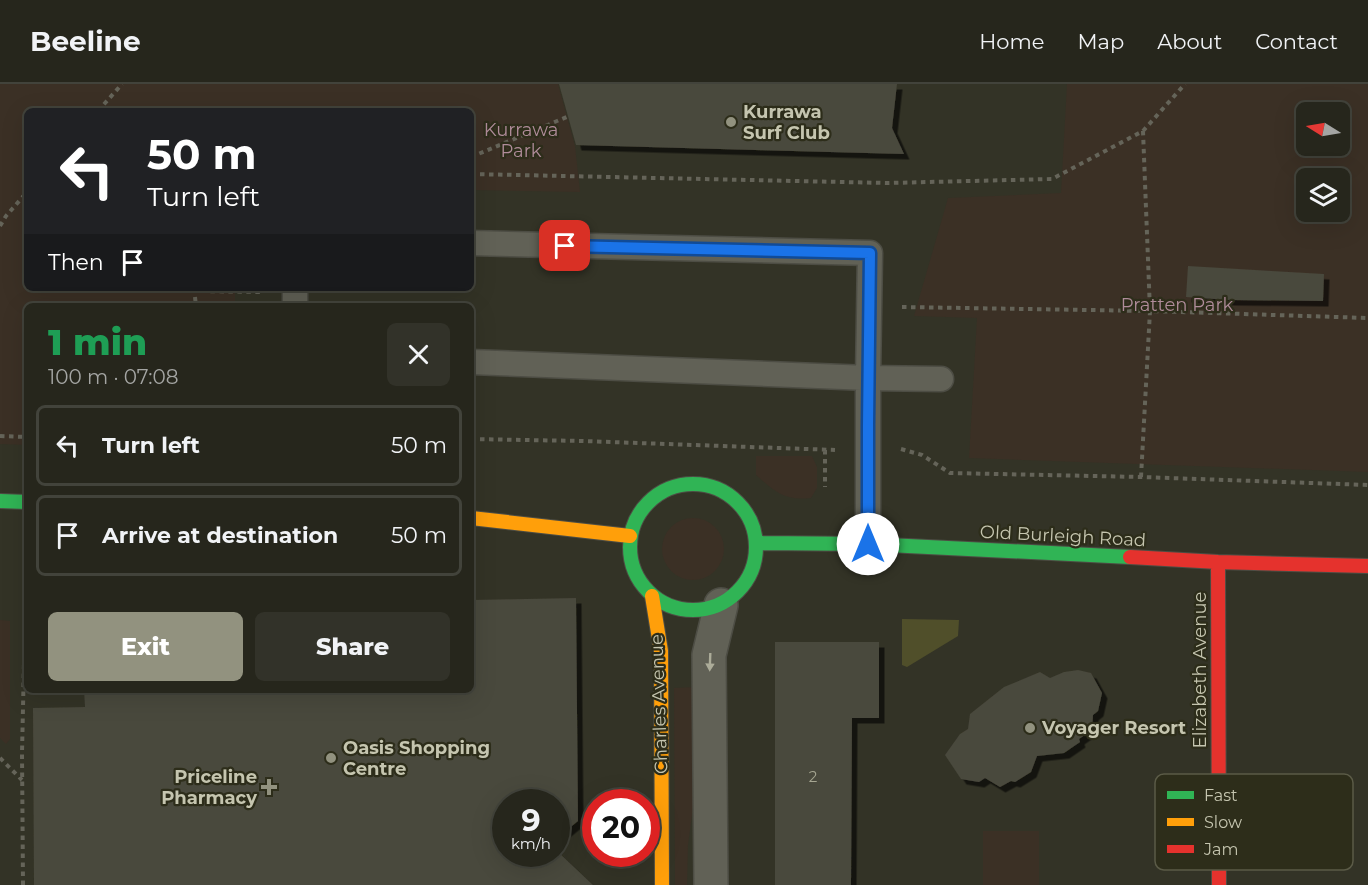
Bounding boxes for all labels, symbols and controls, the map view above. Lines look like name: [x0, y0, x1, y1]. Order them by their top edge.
text: Beeline: [30, 24, 141, 58]
text: Home: [979, 29, 1044, 54]
text: Map: [1077, 29, 1124, 54]
text: About: [1157, 29, 1222, 54]
text: Contact: [1255, 29, 1338, 54]
place label: Kurrawa Surf Club: [743, 101, 830, 144]
north arrow: [1296, 102, 1350, 156]
map controls: [1296, 102, 1350, 222]
marker: Kurrawa Surf Club: [724, 115, 738, 129]
park label: Kurrawa Park: [484, 119, 558, 162]
text: 50 m: [147, 128, 256, 180]
icon: left: [48, 132, 126, 210]
button: layers: [1296, 168, 1350, 222]
text: Turn left: [147, 180, 260, 213]
pin: [539, 220, 590, 271]
icon: arrive: [548, 229, 581, 262]
icon: arrive: [116, 246, 149, 279]
text: Then: [48, 249, 104, 276]
park label: Pratten Park: [1121, 294, 1233, 316]
text: 1 min: [48, 320, 147, 364]
button: close: [387, 323, 450, 386]
text: 100 m · 07:08: [48, 365, 178, 389]
icon: left: [51, 429, 84, 462]
text: Turn left: [102, 432, 200, 459]
text: 50 m: [391, 432, 447, 459]
position arrow: [836, 512, 900, 576]
icon: arrive: [51, 519, 84, 552]
street label: Old Burleigh Road: [979, 521, 1147, 551]
text: Arrive at destination: [102, 522, 338, 549]
text: 50 m: [391, 522, 447, 549]
street label: Elizabeth Avenue: [1189, 592, 1211, 748]
button: Exit: [48, 612, 243, 681]
button: Share: [255, 612, 450, 681]
street label: Charles Avenue: [646, 634, 672, 774]
one-way arrow: [705, 652, 715, 671]
place label: Voyager Resort: [1041, 717, 1186, 739]
marker: Voyager Resort: [1023, 721, 1037, 735]
place label: Oasis Shopping Centre: [343, 737, 490, 780]
marker: Oasis Shopping Centre: [324, 751, 338, 765]
place label: Priceline Pharmacy: [161, 766, 257, 809]
house number: 2: [809, 767, 817, 786]
legend: [1155, 774, 1353, 870]
marker: Priceline Pharmacy: [262, 780, 276, 794]
text: Fast: [1204, 786, 1238, 805]
speed limit sign: 20: [582, 789, 660, 867]
text: 9: [521, 802, 541, 839]
text: Slow: [1204, 813, 1242, 832]
text: km/h: [511, 834, 551, 853]
text: Jam: [1203, 840, 1238, 859]

